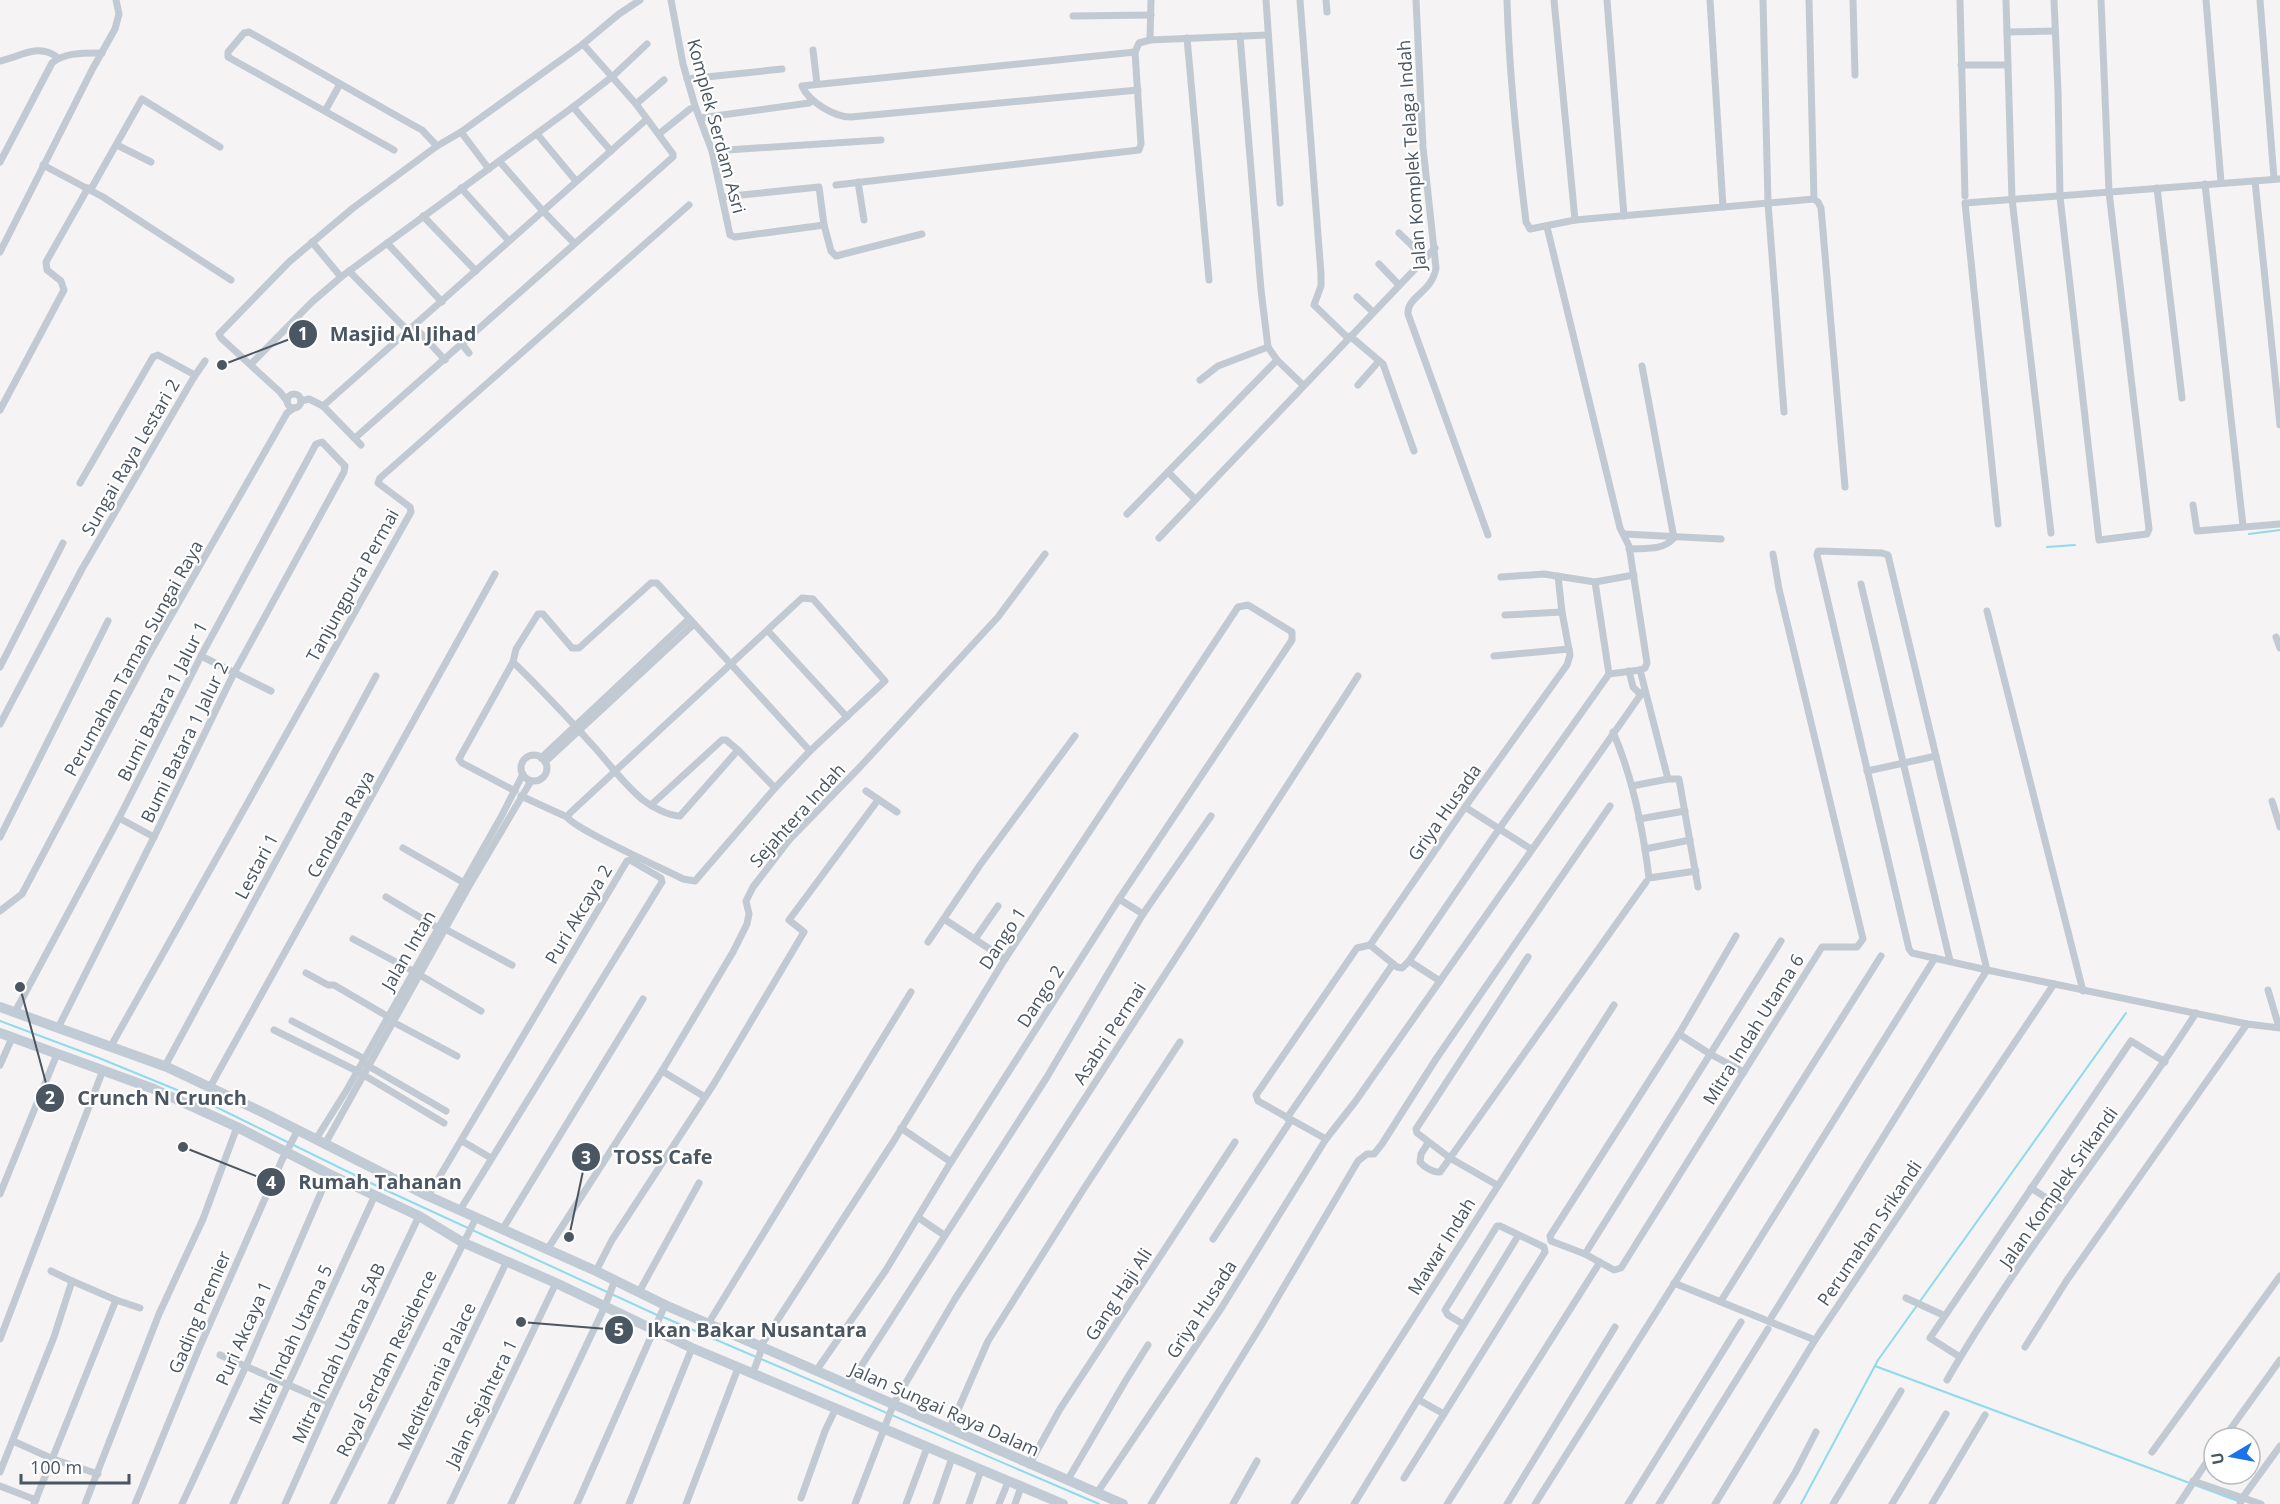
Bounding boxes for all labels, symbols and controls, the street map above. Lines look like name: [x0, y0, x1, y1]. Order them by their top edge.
street label: Komplek Serdam Asri: [682, 36, 752, 216]
street label: Jalan Komplek Telaga Indah: [1391, 39, 1431, 273]
callout: Masjid Al Jihad: [288, 315, 488, 353]
text: Masjid Al Jihad: [330, 320, 476, 347]
text: 1: [298, 321, 308, 345]
street label: Sungai Raya Lestari 2: [75, 374, 185, 540]
street label: Tanjungpura Permai: [300, 504, 404, 666]
street label: Perumahan Taman Sungai Raya: [58, 536, 208, 780]
street label: Bumi Batara 1 Jalur 1: [111, 617, 213, 785]
street label: Bumi Batara 1 Jalur 2: [135, 657, 233, 827]
street label: Sejahtera Indah: [744, 758, 850, 872]
street label: Griya Husada: [1402, 759, 1486, 865]
street label: Cendana Raya: [301, 766, 379, 882]
street label: Lestari 1: [229, 829, 283, 903]
street label: Puri Akcaya 2: [539, 860, 617, 968]
street label: Dango 1: [973, 902, 1031, 974]
street label: Jalan Intan: [374, 906, 441, 996]
street label: Mitra Indah Utama 6: [1697, 949, 1809, 1109]
street label: Dango 2: [1011, 960, 1069, 1032]
street label: Asabri Permai: [1067, 977, 1151, 1089]
callout: Crunch N Crunch: [35, 1079, 259, 1117]
text: Crunch N Crunch: [77, 1084, 247, 1111]
text: 2: [45, 1085, 55, 1109]
street label: Jalan Komplek Srikandi: [1992, 1102, 2123, 1274]
callout: TOSS Cafe: [571, 1138, 724, 1176]
text: TOSS Cafe: [613, 1143, 713, 1170]
text: 3: [581, 1145, 591, 1169]
street label: Perumahan Srikandi: [1811, 1156, 1927, 1310]
callout: Rumah Tahanan: [256, 1163, 474, 1201]
text: Rumah Tahanan: [298, 1168, 462, 1195]
text: 4: [266, 1170, 276, 1194]
street label: Mawar Indah: [1402, 1193, 1480, 1299]
street label: Gang Haji Ali: [1079, 1243, 1157, 1345]
street label: Gading Premier: [162, 1246, 236, 1377]
street label: Griya Husada: [1160, 1255, 1242, 1363]
street label: Mitra Indah Utama 5AB: [286, 1259, 390, 1447]
street label: Mitra Indah Utama 5: [243, 1260, 337, 1428]
street label: Royal Serdam Residence: [330, 1266, 442, 1460]
street label: Puri Akcaya 1: [209, 1277, 277, 1389]
street label: Mediterania Palace: [391, 1298, 481, 1454]
callout: Ikan Bakar Nusantara: [604, 1311, 879, 1349]
text: Ikan Bakar Nusantara: [647, 1316, 867, 1343]
text: 5: [614, 1317, 624, 1341]
street label: Jalan Sejahtera 1: [439, 1335, 522, 1473]
street label: Jalan Sungai Raya Dalam: [845, 1356, 1044, 1462]
north arrow: [2202, 1426, 2262, 1486]
scale bar: [21, 1447, 129, 1485]
text: U: [2205, 1451, 2229, 1466]
text: 100 m: [30, 1455, 82, 1479]

